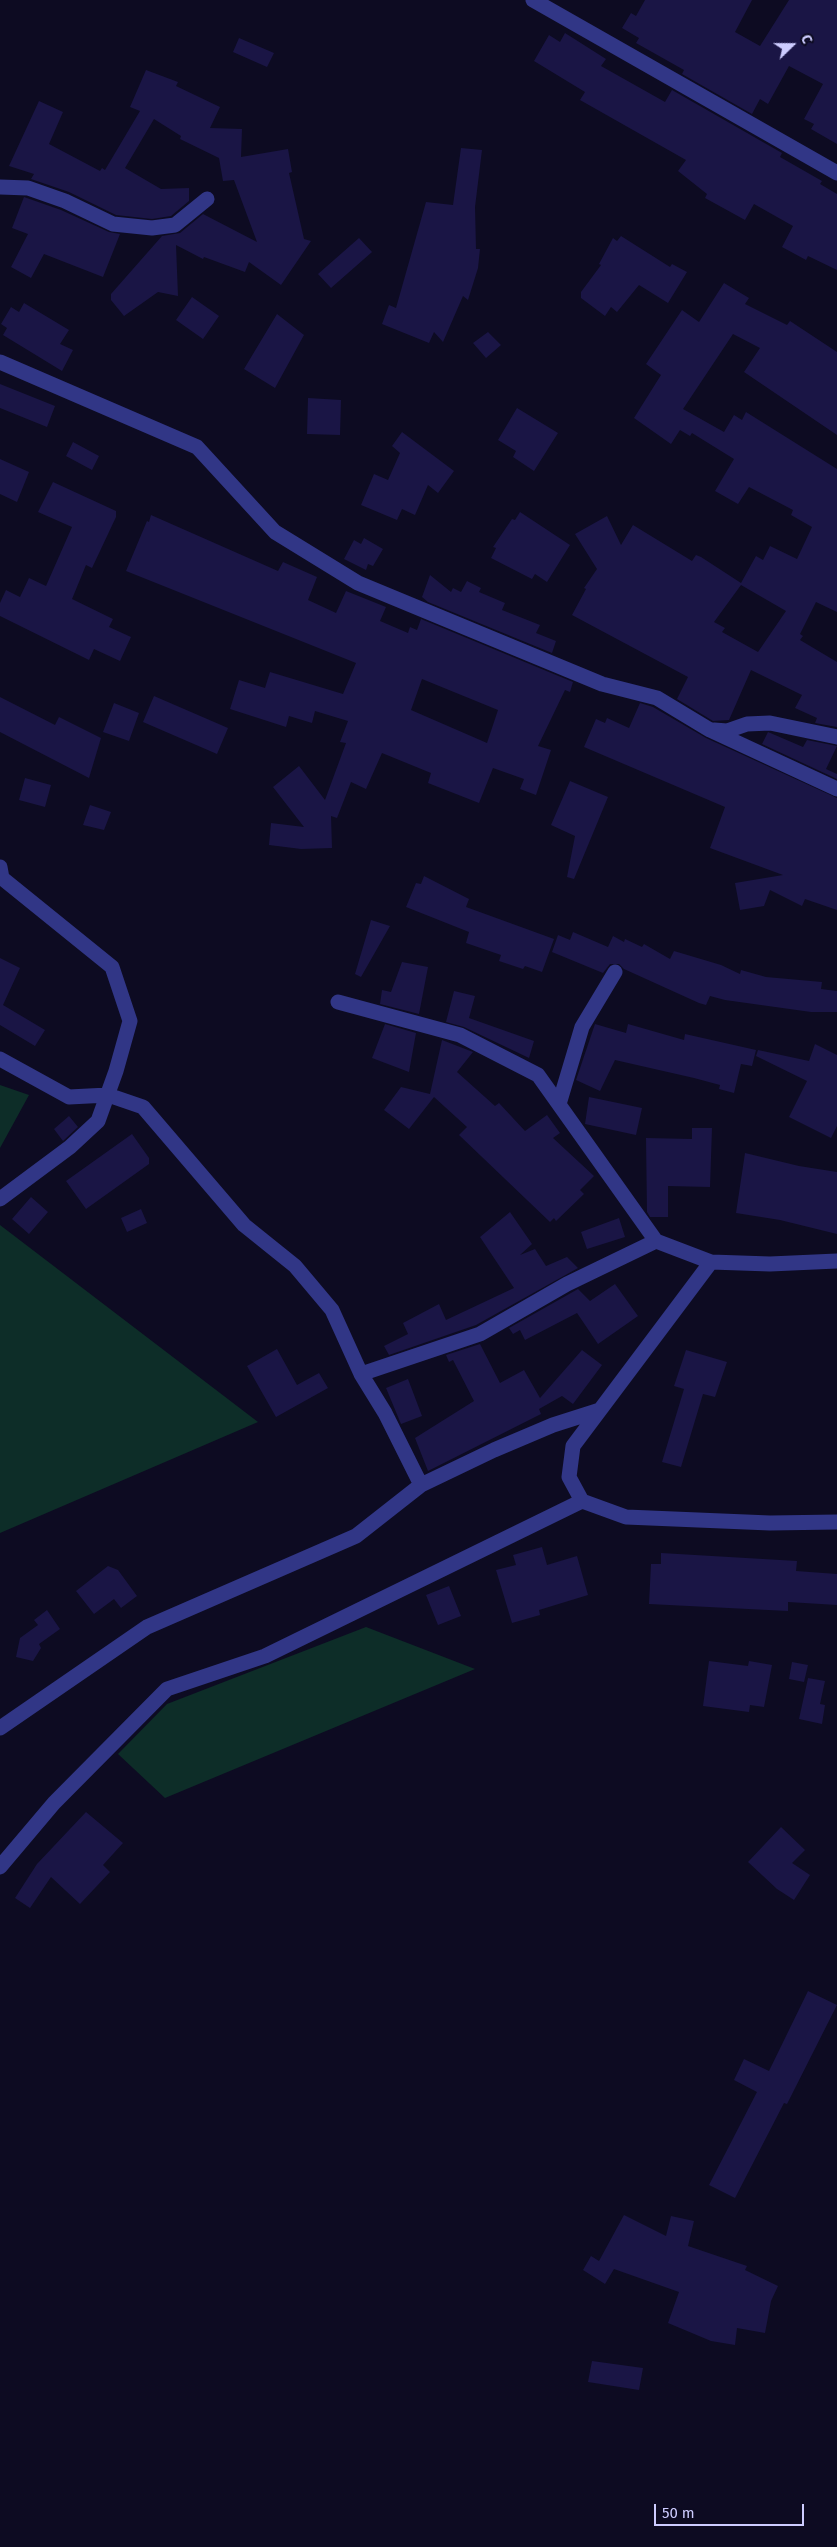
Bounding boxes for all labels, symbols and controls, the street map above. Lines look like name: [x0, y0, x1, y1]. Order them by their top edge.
north arrow: [767, 20, 817, 70]
text: С: [797, 32, 816, 46]
scale bar: [657, 2494, 807, 2526]
text: 50 m: [662, 2504, 695, 2522]

